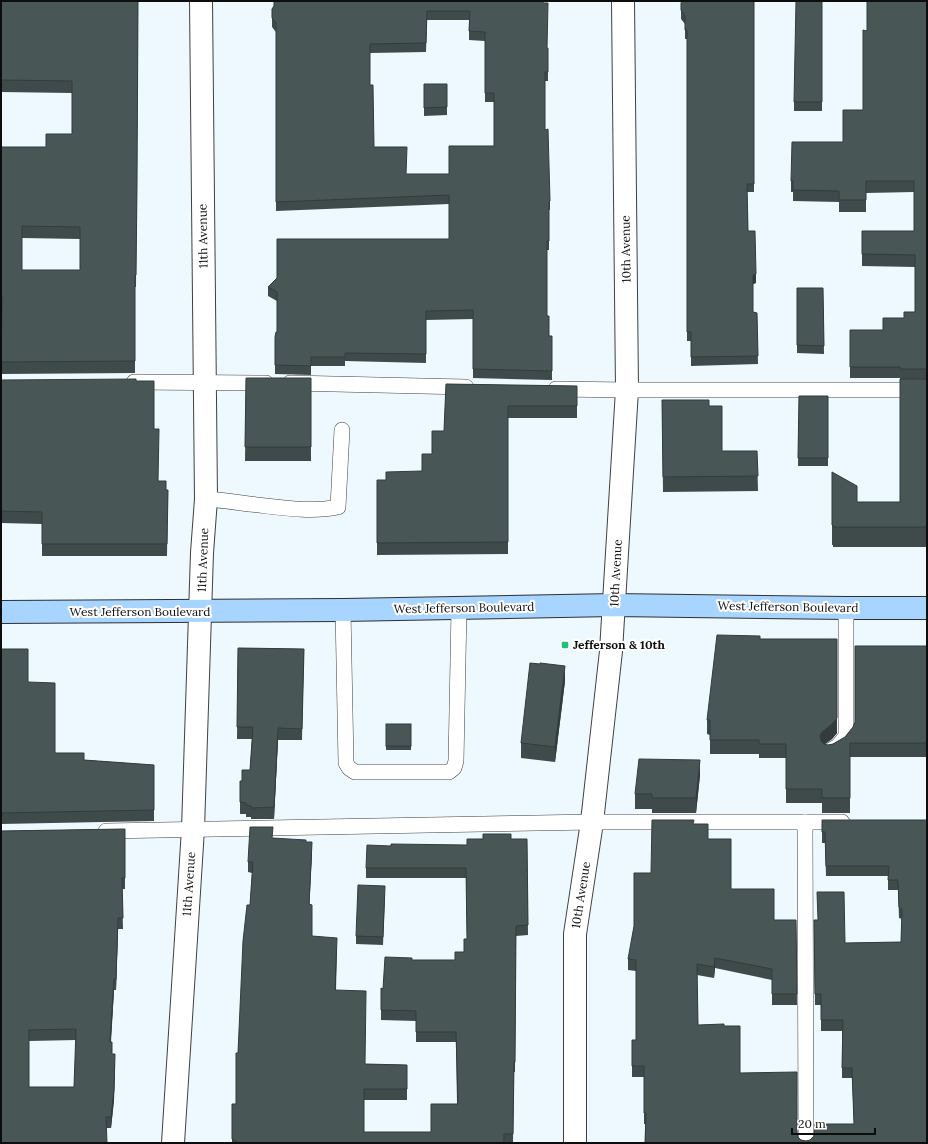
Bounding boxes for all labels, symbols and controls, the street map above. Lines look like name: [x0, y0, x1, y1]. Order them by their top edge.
street label: 11th Avenue: [194, 203, 211, 268]
street label: 10th Avenue: [617, 215, 634, 283]
street label: 11th Avenue: [194, 527, 211, 592]
street label: 10th Avenue: [606, 538, 625, 607]
street label: West Jefferson Boulevard: [717, 598, 859, 615]
street label: West Jefferson Boulevard: [393, 599, 535, 616]
street label: West Jefferson Boulevard: [70, 604, 210, 619]
place label: Jefferson & 10th: [573, 637, 666, 652]
marker: Jefferson & 10th: [560, 640, 570, 650]
street label: 11th Avenue: [179, 851, 198, 917]
street label: 10th Avenue: [568, 860, 593, 929]
scale bar: [792, 1110, 875, 1136]
text: 20 m: [798, 1116, 826, 1131]

